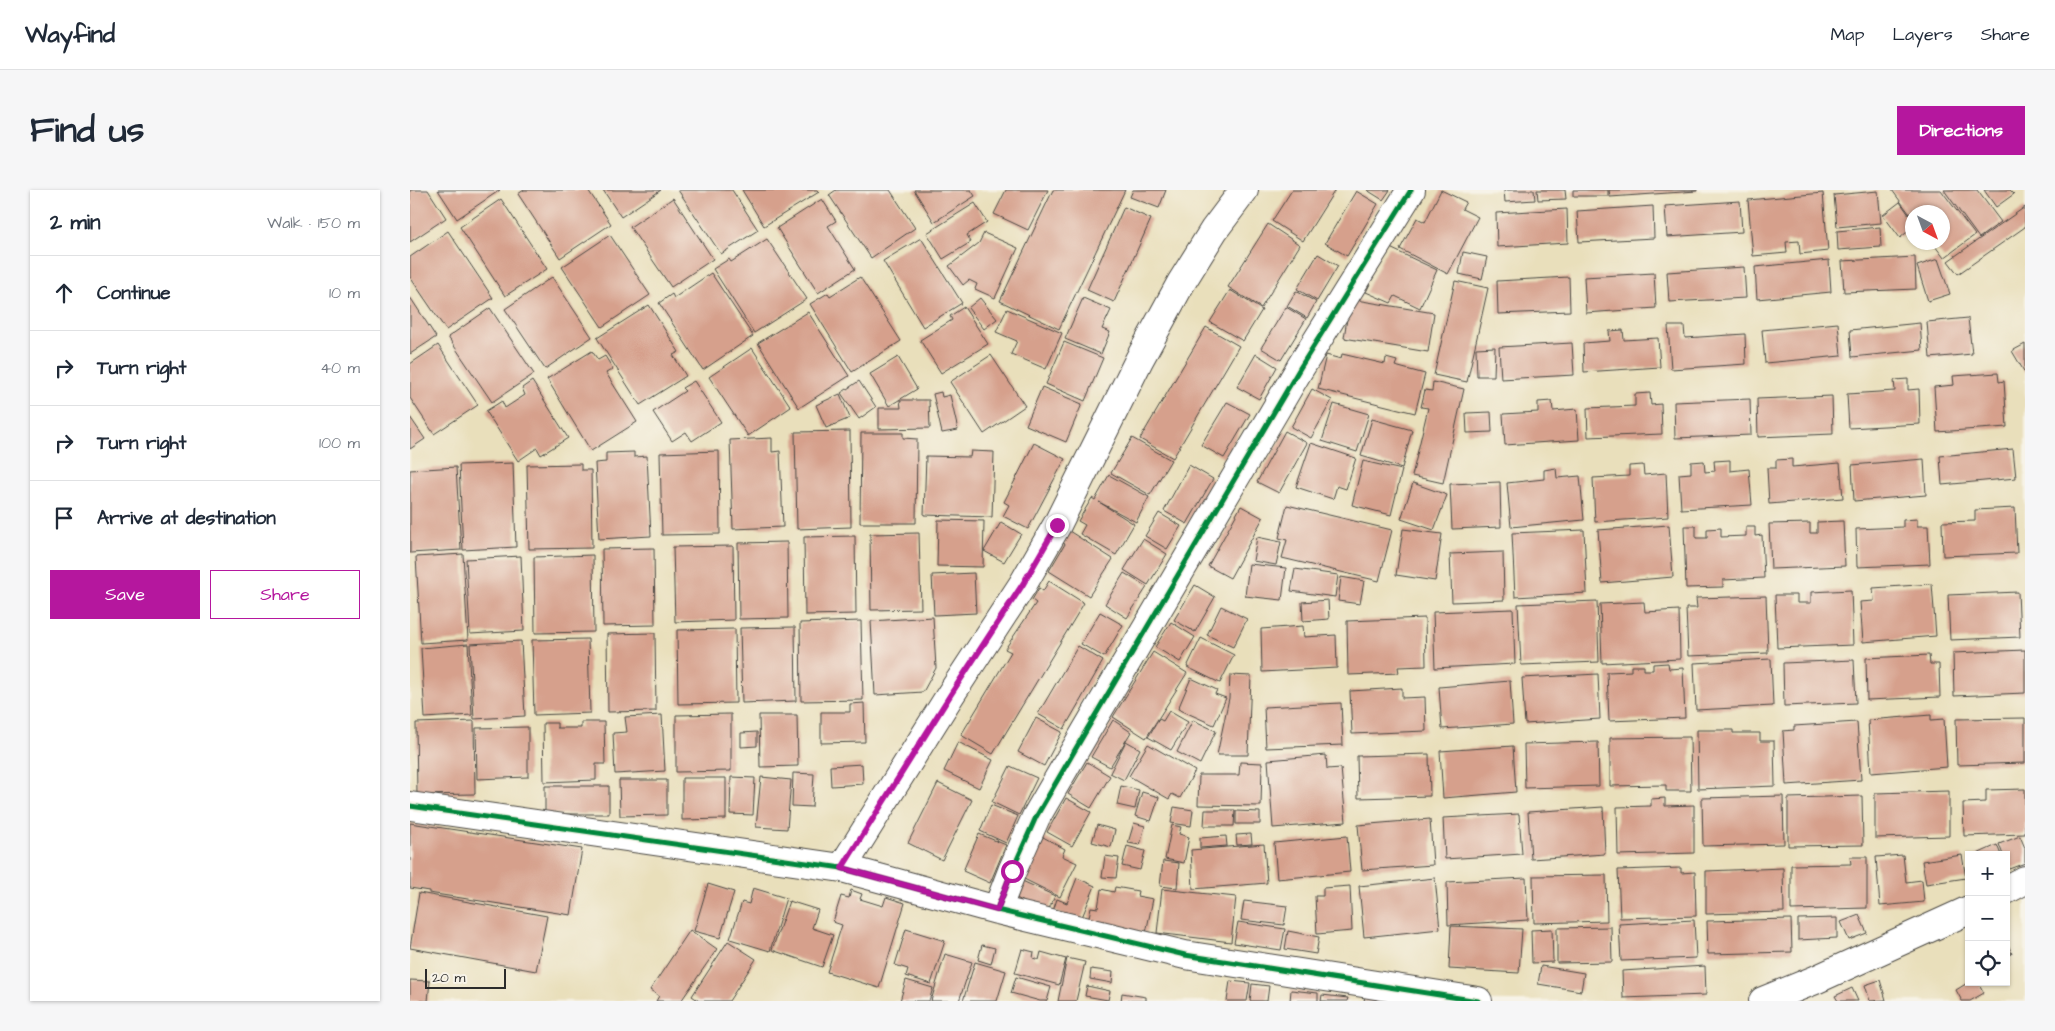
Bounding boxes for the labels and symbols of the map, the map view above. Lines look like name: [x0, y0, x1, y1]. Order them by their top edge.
north arrow: [1905, 205, 1950, 250]
route end: [1046, 514, 1069, 537]
route start: [1001, 860, 1024, 883]
scale bar: [425, 966, 506, 989]

